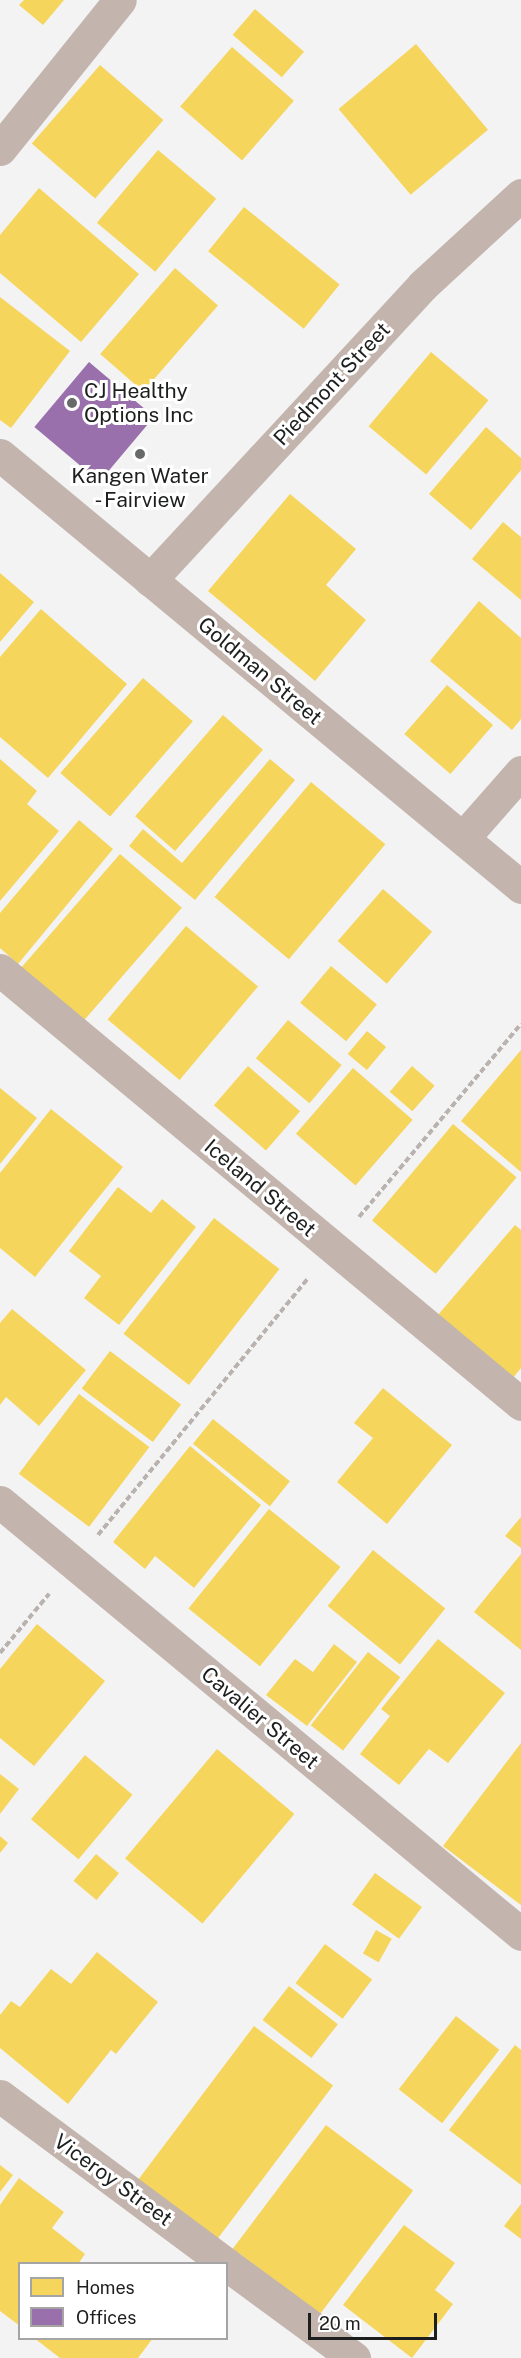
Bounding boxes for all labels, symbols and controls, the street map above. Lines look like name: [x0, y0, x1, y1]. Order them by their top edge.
street label: Piedmont Street: [268, 317, 396, 451]
place label: CJ Healthy Options Inc: [84, 378, 194, 428]
marker: CJ Healthy Options Inc: [65, 396, 79, 410]
marker: Kangen Water - Fairview: [133, 447, 147, 461]
place label: Kangen Water - Fairview: [71, 463, 209, 513]
street label: Goldman Street: [193, 612, 327, 730]
street label: Iceland Street: [199, 1134, 321, 1242]
street label: Cavalier Street: [196, 1662, 324, 1774]
street label: Viceroy Street: [49, 2129, 177, 2231]
legend: [18, 2262, 228, 2340]
text: Homes: [76, 2277, 135, 2298]
scale bar: [311, 2301, 440, 2339]
text: Offices: [76, 2307, 136, 2328]
text: 20 m: [319, 2313, 361, 2334]

